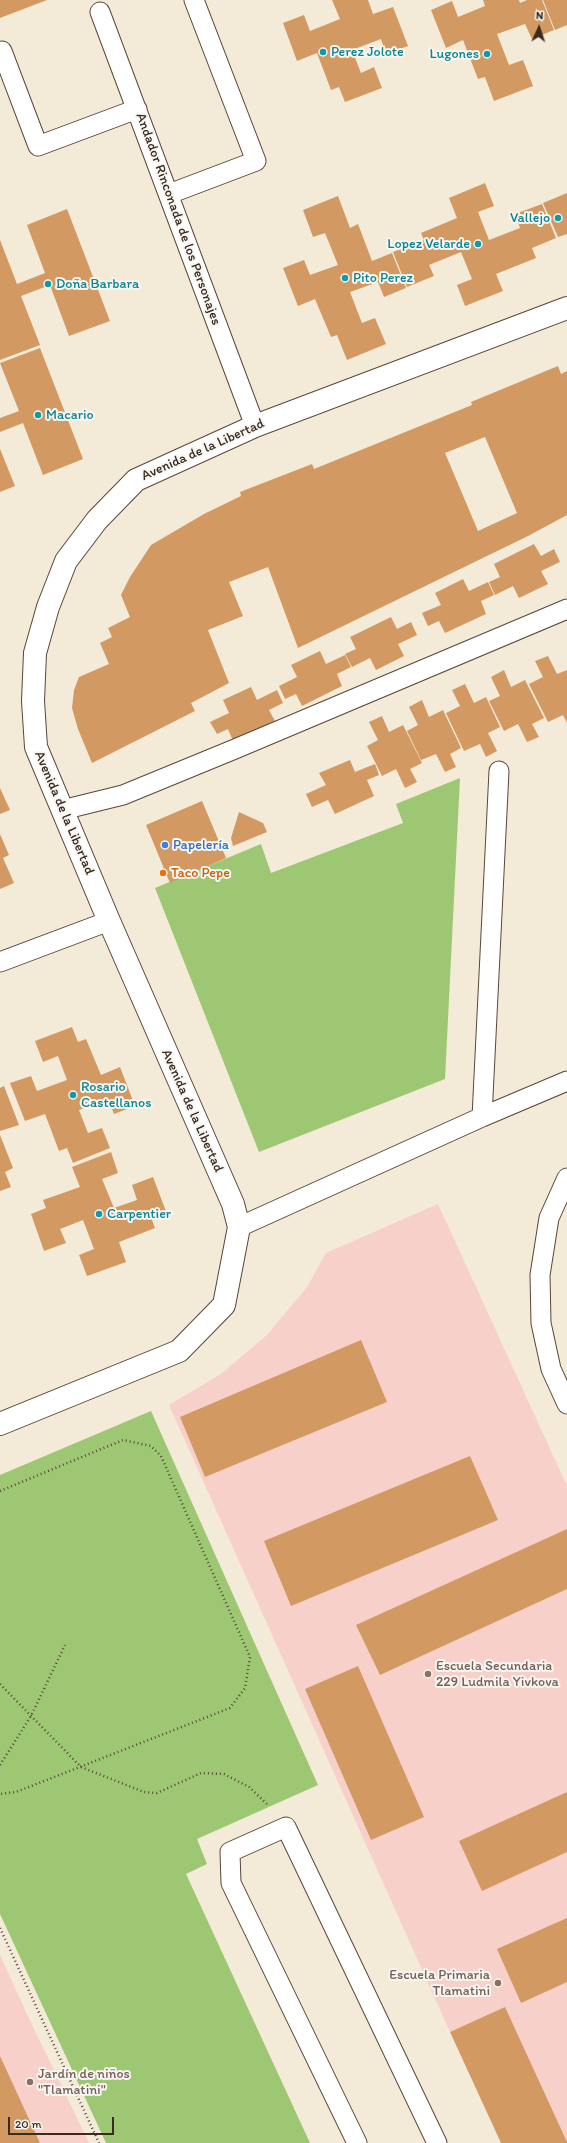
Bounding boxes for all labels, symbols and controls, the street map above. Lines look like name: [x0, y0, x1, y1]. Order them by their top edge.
north arrow: [519, 8, 559, 48]
text: N: [536, 9, 544, 22]
place label: Perez Jolote: [331, 44, 404, 60]
place label: Lugones: [430, 46, 479, 62]
marker: Perez Jolote: [318, 47, 328, 57]
marker: Lugones: [482, 49, 492, 59]
street label: Andador Rinconada de los Personajes: [132, 111, 224, 327]
place label: Vallejo: [510, 210, 550, 226]
marker: Vallejo: [553, 213, 563, 223]
place label: Lopez Velarde: [387, 236, 470, 252]
marker: Lopez Velarde: [473, 239, 483, 249]
place label: Pito Perez: [353, 270, 413, 286]
marker: Pito Perez: [340, 273, 350, 283]
place label: Doña Barbara: [56, 276, 139, 292]
marker: Doña Barbara: [43, 279, 53, 289]
place label: Macario: [46, 407, 94, 423]
marker: Macario: [33, 410, 43, 420]
street label: Avenida de la Libertad: [139, 415, 267, 485]
street label: Avenida de la Libertad: [30, 748, 98, 878]
place label: Papelería: [173, 837, 229, 853]
marker: Papelería: [160, 840, 170, 850]
place label: Taco Pepe: [171, 865, 230, 881]
marker: Taco Pepe: [158, 868, 168, 878]
street label: Avenida de la Libertad: [157, 1047, 227, 1175]
place label: Rosario Castellanos: [81, 1079, 152, 1112]
marker: Rosario Castellanos: [68, 1090, 78, 1100]
place label: Carpentier: [107, 1206, 171, 1222]
marker: Carpentier: [94, 1209, 104, 1219]
place label: Escuela Secundaria 229 Ludmila Yivkova: [436, 1658, 559, 1690]
marker: Escuela Secundaria 229 Ludmila Yivkova: [423, 1669, 433, 1679]
place label: Escuela Primaria Tlamatini: [389, 1967, 490, 2000]
marker: Escuela Primaria Tlamatini: [493, 1978, 503, 1988]
place label: Jardín de niños "Tlamatini": [38, 2066, 130, 2098]
marker: Jardín de niños "Tlamatini": [25, 2077, 35, 2087]
scale bar: [10, 2109, 116, 2135]
text: 20 m: [15, 2117, 42, 2131]

